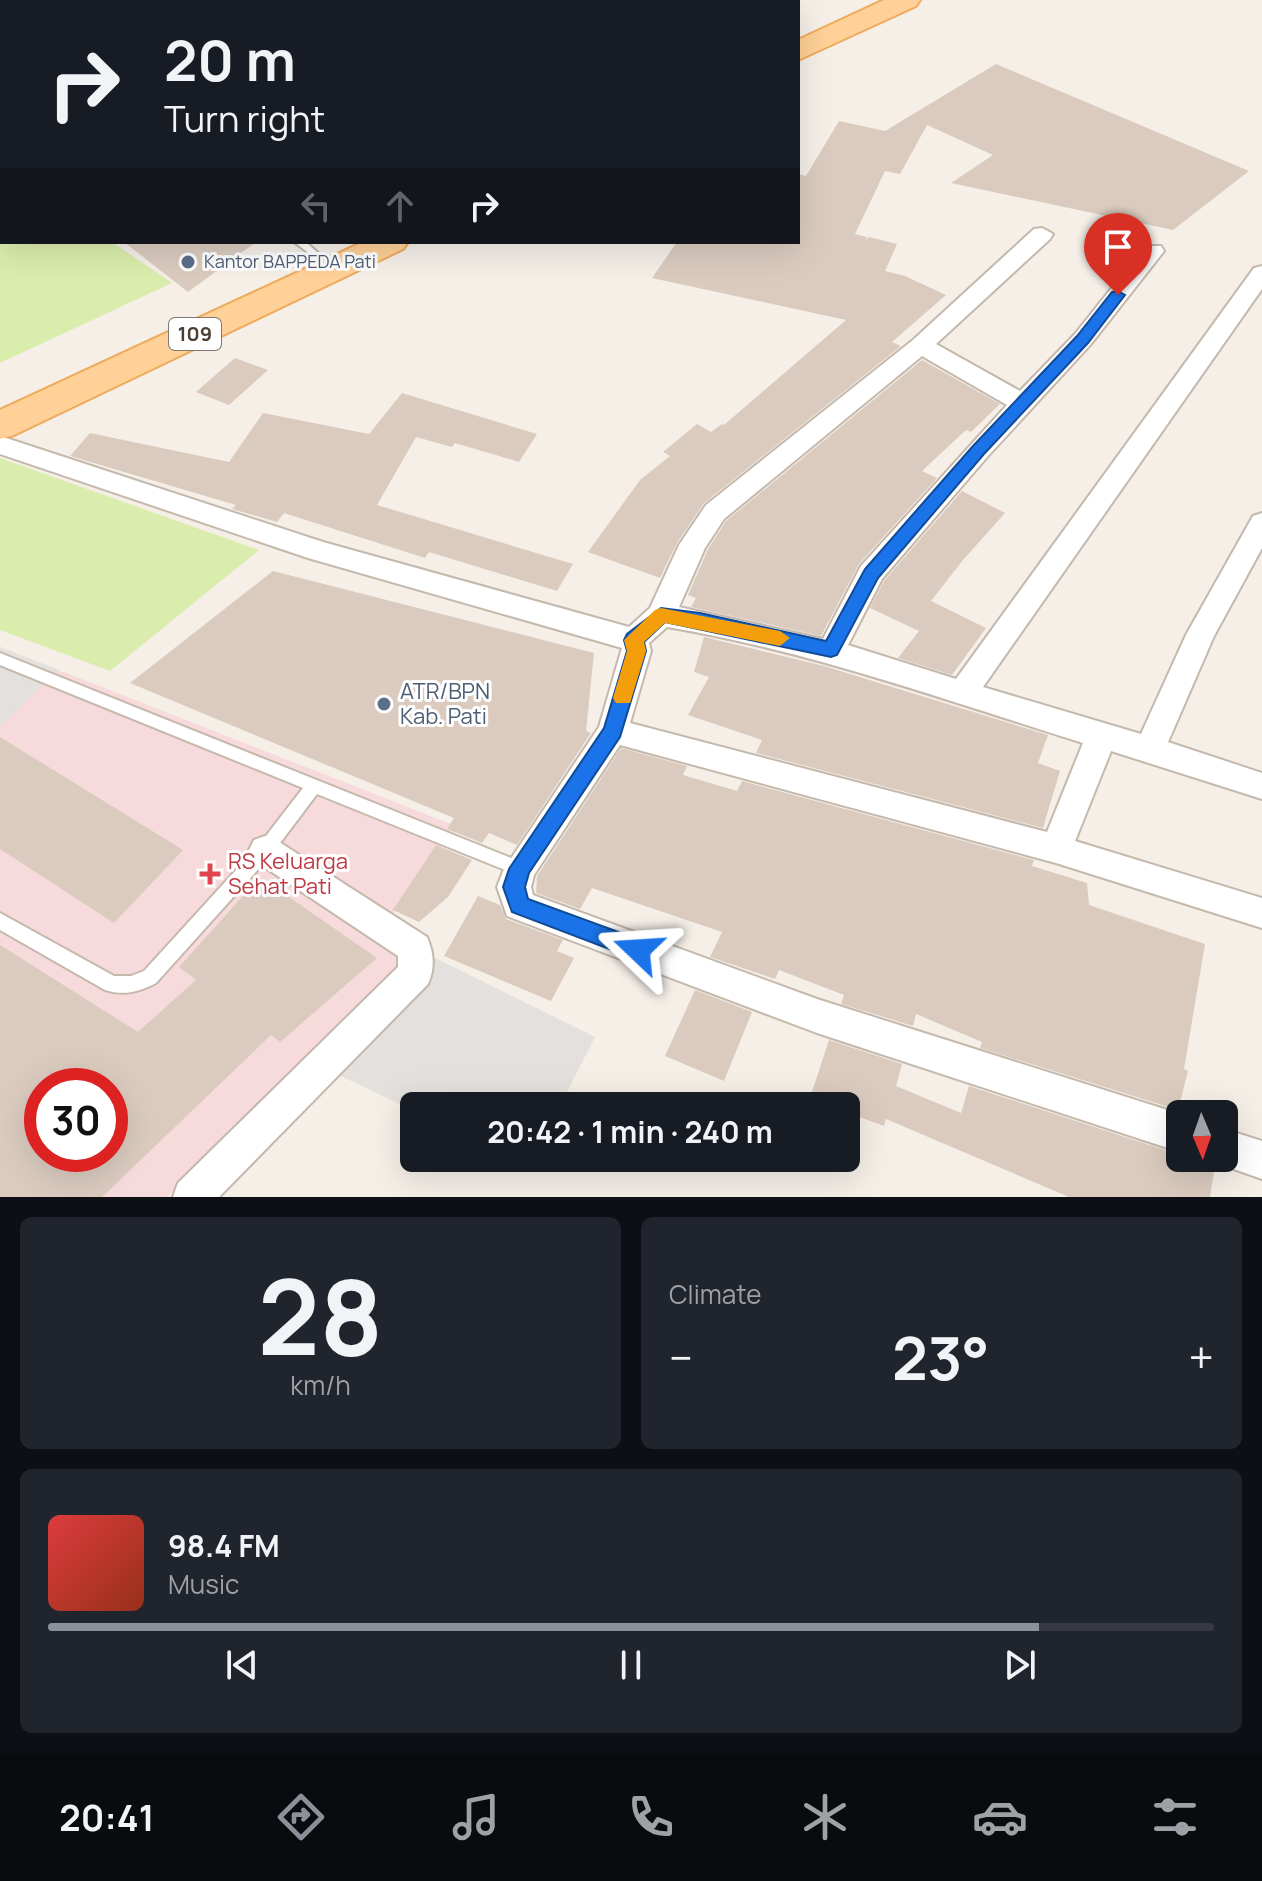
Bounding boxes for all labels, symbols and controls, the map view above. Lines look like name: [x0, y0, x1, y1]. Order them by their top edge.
text: 20 m: [164, 21, 296, 98]
icon: right: [32, 32, 136, 136]
text: Turn right: [164, 94, 325, 143]
icon: left: [294, 184, 338, 228]
icon: ahead: [378, 184, 422, 228]
icon: right: [462, 184, 506, 228]
pin: [1084, 213, 1152, 295]
icon: arrive: [1096, 225, 1140, 269]
place label: Kantor BAPPEDA Pati: [204, 249, 376, 273]
marker: Kantor BAPPEDA Pati: [179, 253, 197, 271]
road number: 109: [169, 318, 221, 350]
place label: ATR/BPN Kab. Pati: [400, 676, 490, 731]
marker: ATR/BPN Kab. Pati: [375, 695, 393, 713]
place label: RS Keluarga Sehat Pati: [228, 846, 348, 901]
marker: RS Keluarga Sehat Pati: [199, 863, 221, 885]
position arrow: [596, 908, 680, 992]
speed limit sign: 30: [24, 1068, 128, 1172]
north arrow: [1166, 1100, 1238, 1172]
map controls: [1166, 1100, 1238, 1172]
text: 20:42 · 1 min · 240 m: [487, 1111, 773, 1152]
text: 28: [258, 1244, 383, 1386]
text: Climate: [669, 1276, 761, 1312]
text: 23°: [892, 1316, 990, 1398]
text: −: [669, 1327, 693, 1387]
text: +: [1189, 1327, 1214, 1387]
text: km/h: [290, 1367, 351, 1403]
text: 98.4 FM: [168, 1525, 280, 1566]
text: Music: [168, 1566, 239, 1602]
icon: previous: [220, 1643, 264, 1687]
icon: pause: [609, 1643, 653, 1687]
icon: next: [998, 1643, 1042, 1687]
icon: directions: [273, 1789, 329, 1845]
icon: music: [448, 1789, 504, 1845]
icon: phone: [623, 1789, 679, 1845]
icon: climate: [797, 1789, 853, 1845]
icon: car: [972, 1789, 1028, 1845]
icon: filters: [1147, 1789, 1203, 1845]
text: 20:41: [59, 1793, 154, 1842]

